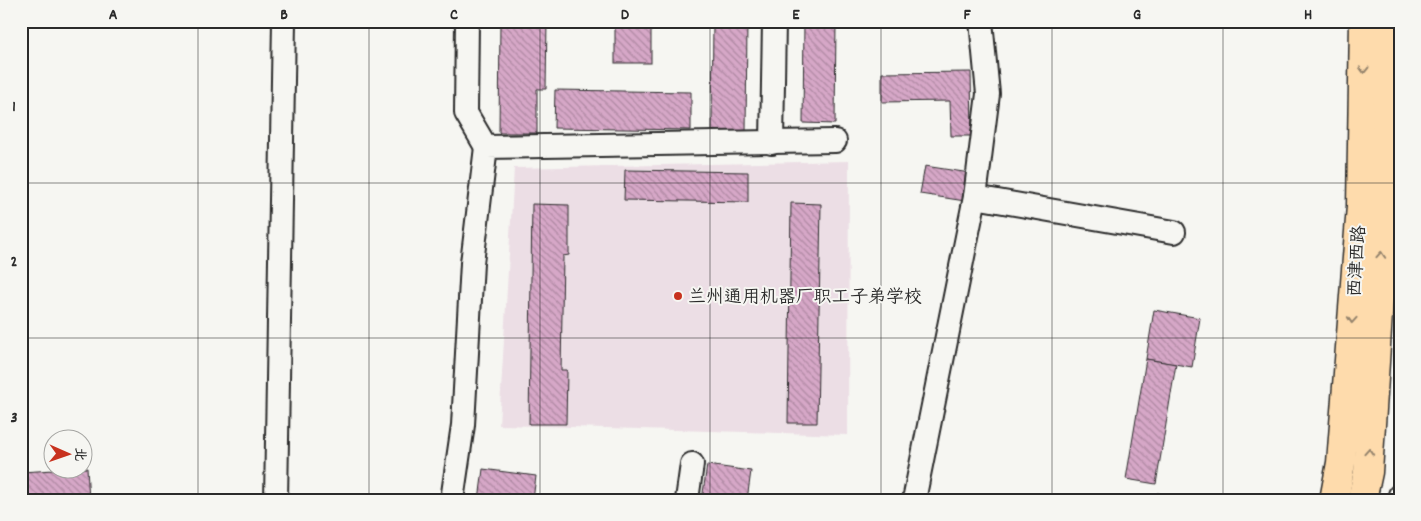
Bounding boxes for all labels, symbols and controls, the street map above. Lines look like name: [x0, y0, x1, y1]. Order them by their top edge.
text: A: [109, 4, 118, 27]
text: B: [280, 4, 288, 27]
text: C: [450, 4, 458, 27]
text: D: [621, 4, 630, 27]
text: E: [792, 4, 800, 27]
text: F: [963, 4, 971, 27]
text: G: [1133, 4, 1141, 27]
text: H: [1304, 4, 1312, 27]
one-way arrow: [1358, 66, 1369, 74]
text: 1: [12, 96, 16, 119]
street label: 西津西路: [1344, 224, 1373, 298]
one-way arrow: [1376, 250, 1387, 258]
text: 2: [11, 251, 18, 274]
place label: 兰州通用机器厂职工子弟学校: [688, 286, 922, 311]
marker: 兰州通用机器厂职工子弟学校: [672, 290, 684, 302]
one-way arrow: [1347, 316, 1358, 324]
text: 3: [10, 407, 18, 430]
north arrow: [42, 428, 92, 478]
text: 北: [69, 447, 89, 462]
one-way arrow: [1363, 447, 1374, 455]

